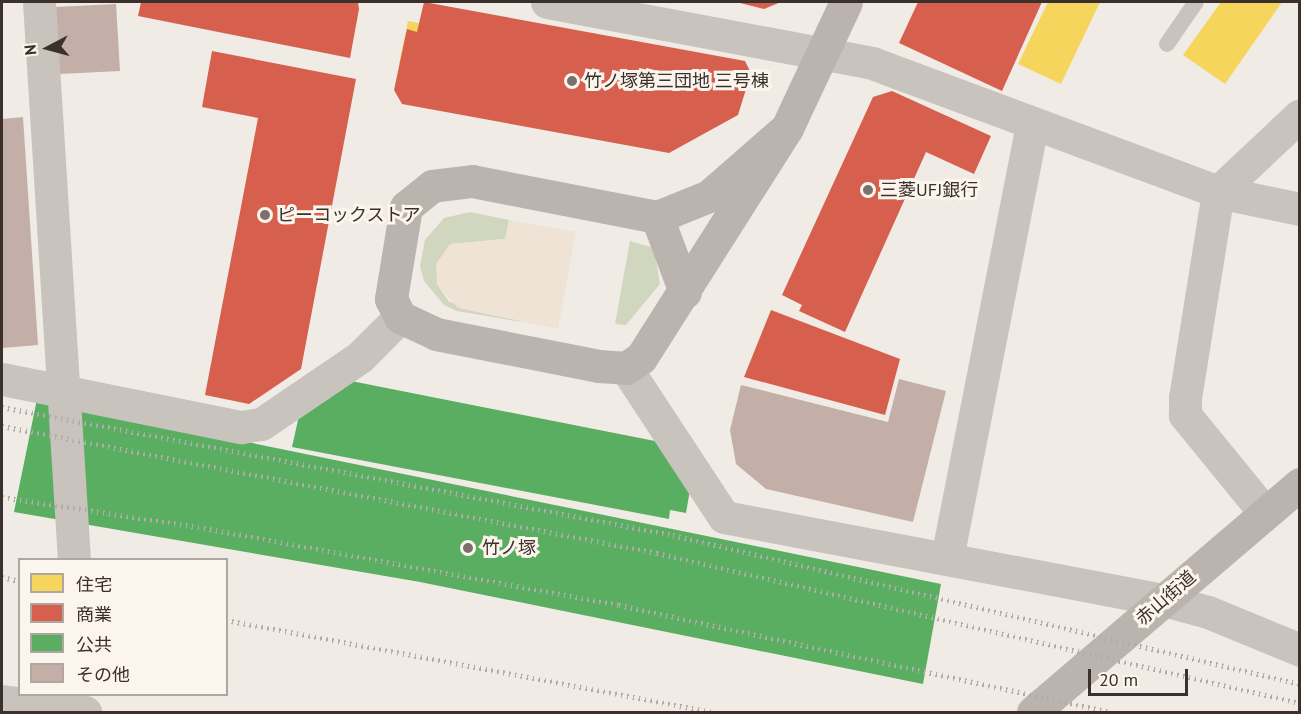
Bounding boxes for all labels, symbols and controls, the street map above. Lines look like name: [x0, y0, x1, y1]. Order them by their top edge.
north arrow: [18, 18, 78, 78]
text: N: [20, 44, 41, 56]
place label: 竹ノ塚第三団地 三号棟: [584, 70, 769, 92]
marker: 竹ノ塚第三団地 三号棟: [565, 74, 579, 88]
place label: 三菱UFJ銀行: [880, 179, 978, 201]
marker: 三菱UFJ銀行: [861, 183, 875, 197]
place label: ピーコックストア: [277, 204, 421, 226]
marker: ピーコックストア: [258, 208, 272, 222]
place label: 竹ノ塚: [482, 537, 536, 559]
marker: 竹ノ塚: [459, 539, 477, 557]
legend: [18, 558, 228, 696]
street label: 赤山街道: [1132, 566, 1200, 630]
text: 住宅: [76, 573, 112, 596]
text: 商業: [76, 603, 112, 626]
text: 公共: [76, 633, 112, 656]
scale bar: [1091, 657, 1192, 695]
text: その他: [76, 663, 130, 686]
text: 20 m: [1099, 668, 1138, 691]

